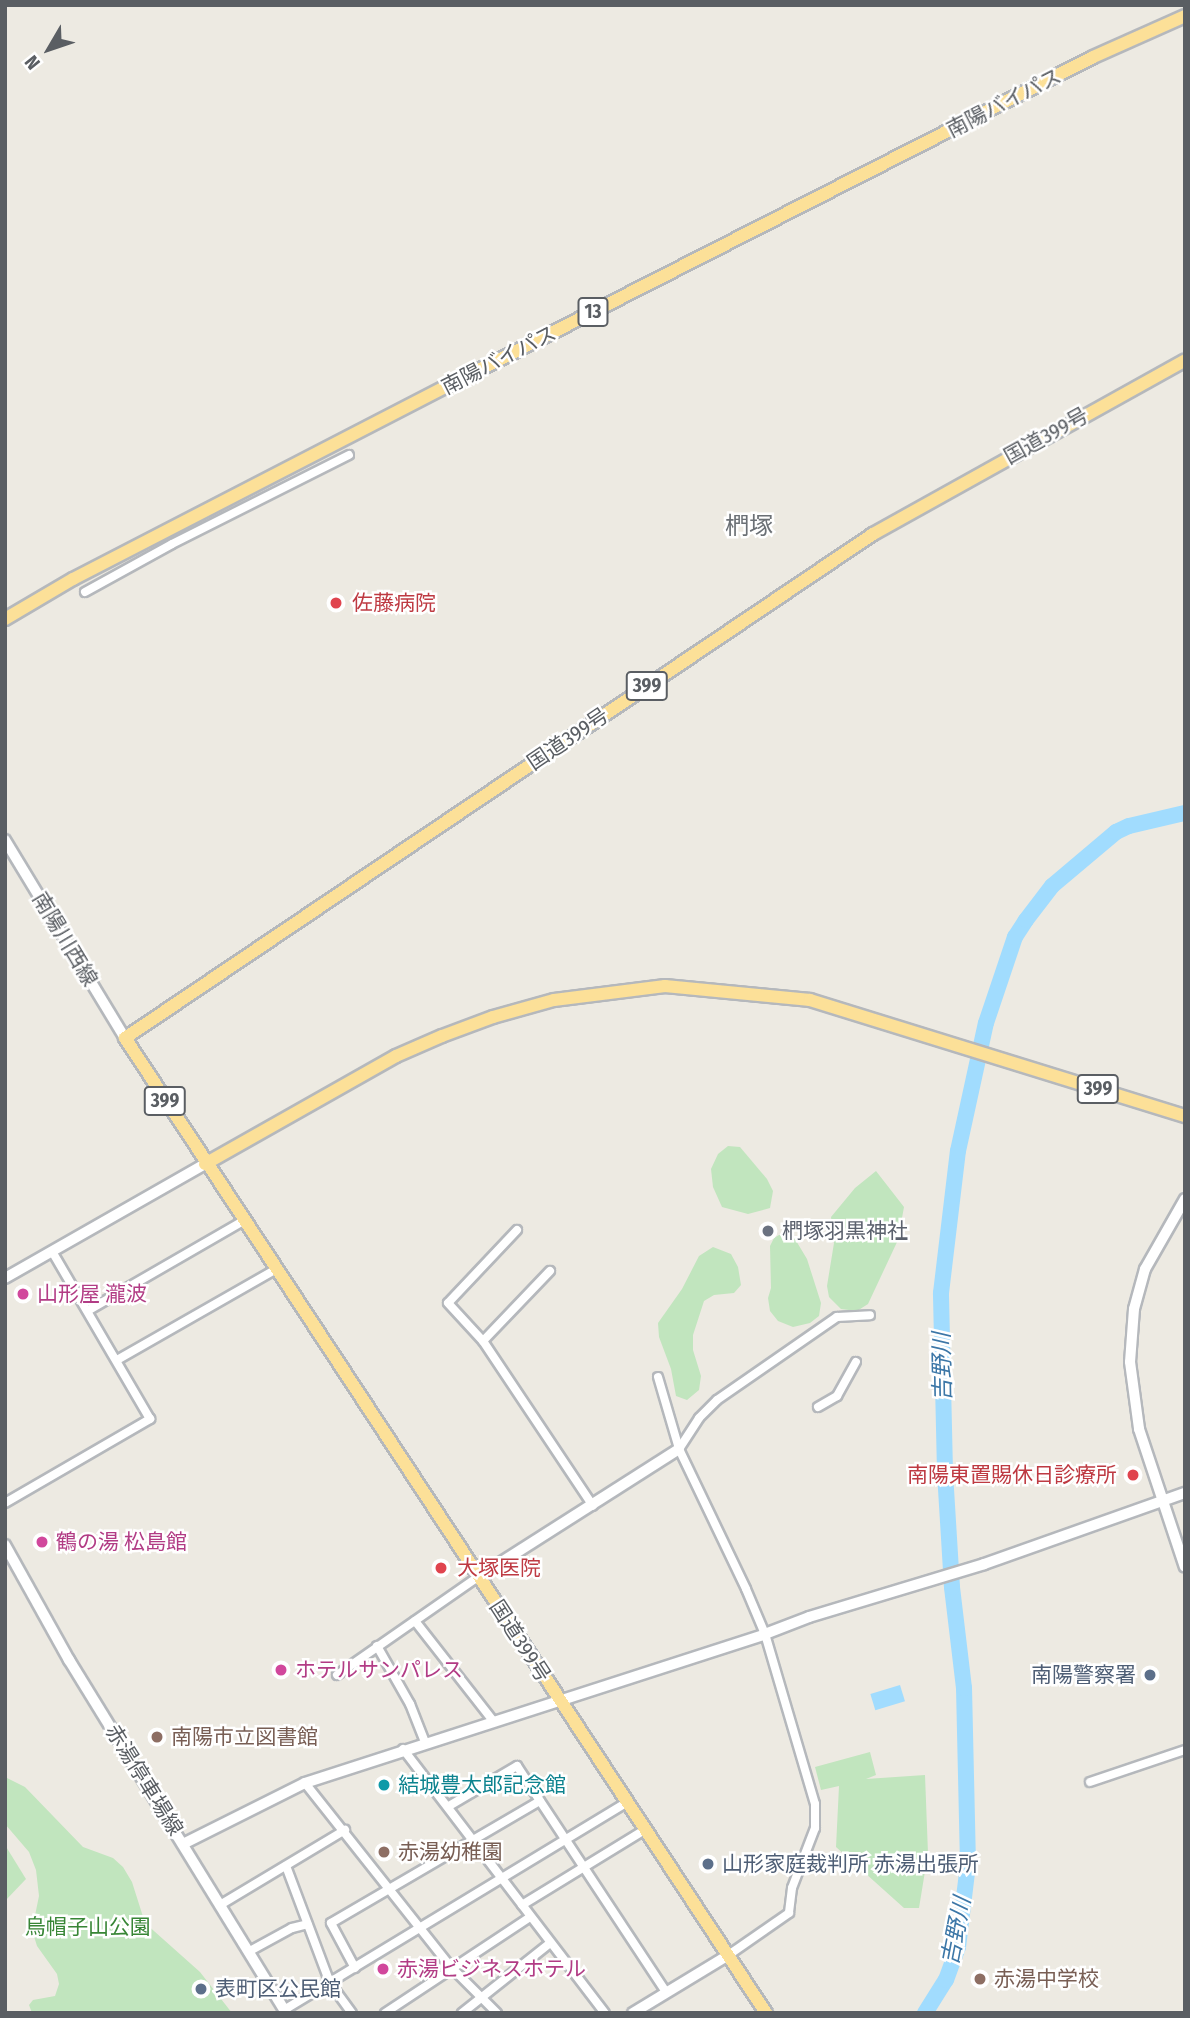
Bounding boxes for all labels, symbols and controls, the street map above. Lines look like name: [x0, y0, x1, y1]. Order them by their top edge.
north arrow: [14, 14, 84, 84]
text: N: [20, 51, 45, 74]
street label: 南陽バイパス: [942, 63, 1066, 143]
road number: 13: [577, 296, 609, 328]
street label: 南陽バイパス: [437, 320, 561, 400]
street label: 国道399号: [999, 403, 1093, 469]
district label: 椚塚: [725, 513, 773, 541]
place label: 佐藤病院: [352, 590, 436, 616]
marker: 佐藤病院: [326, 593, 346, 613]
road number: 399: [624, 670, 670, 702]
street label: 国道399号: [523, 703, 613, 775]
street label: 南陽川西線: [27, 888, 103, 990]
road number: 399: [1075, 1074, 1121, 1105]
road number: 399: [142, 1086, 188, 1116]
place label: 椚塚羽黒神社: [782, 1218, 908, 1244]
marker: 椚塚羽黒神社: [760, 1223, 776, 1239]
place label: 山形屋 瀧波: [37, 1281, 147, 1307]
marker: 山形屋 瀧波: [15, 1286, 31, 1302]
water label: 吉野川: [928, 1332, 956, 1402]
place label: 南陽東置賜休日診療所: [907, 1462, 1117, 1488]
marker: 南陽東置賜休日診療所: [1123, 1465, 1143, 1485]
place label: 鶴の湯 松島館: [56, 1529, 187, 1555]
marker: 鶴の湯 松島館: [34, 1534, 50, 1550]
place label: 大塚医院: [457, 1555, 541, 1581]
marker: 大塚医院: [431, 1558, 451, 1578]
street label: 国道399号: [484, 1595, 556, 1687]
place label: ホテルサンパレス: [295, 1657, 463, 1683]
marker: ホテルサンパレス: [273, 1662, 289, 1678]
place label: 南陽警察署: [1031, 1662, 1136, 1688]
marker: 南陽警察署: [1142, 1667, 1158, 1683]
street label: 赤湯停車場線: [100, 1720, 188, 1840]
place label: 南陽市立図書館: [171, 1724, 318, 1750]
marker: 南陽市立図書館: [149, 1729, 165, 1745]
place label: 結城豊太郎記念館: [398, 1772, 566, 1798]
marker: 結城豊太郎記念館: [376, 1777, 392, 1793]
place label: 赤湯幼稚園: [398, 1839, 503, 1865]
marker: 赤湯幼稚園: [376, 1844, 392, 1860]
place label: 山形家庭裁判所 赤湯出張所: [722, 1851, 979, 1877]
marker: 山形家庭裁判所 赤湯出張所: [700, 1856, 716, 1872]
water label: 吉野川: [936, 1895, 976, 1967]
park label: 烏帽子山公園: [25, 1914, 151, 1940]
place label: 赤湯ビジネスホテル: [397, 1956, 586, 1982]
marker: 赤湯ビジネスホテル: [375, 1961, 391, 1977]
place label: 赤湯中学校: [994, 1966, 1099, 1992]
marker: 赤湯中学校: [972, 1971, 988, 1987]
place label: 表町区公民館: [215, 1976, 341, 2002]
marker: 表町区公民館: [193, 1981, 209, 1997]

